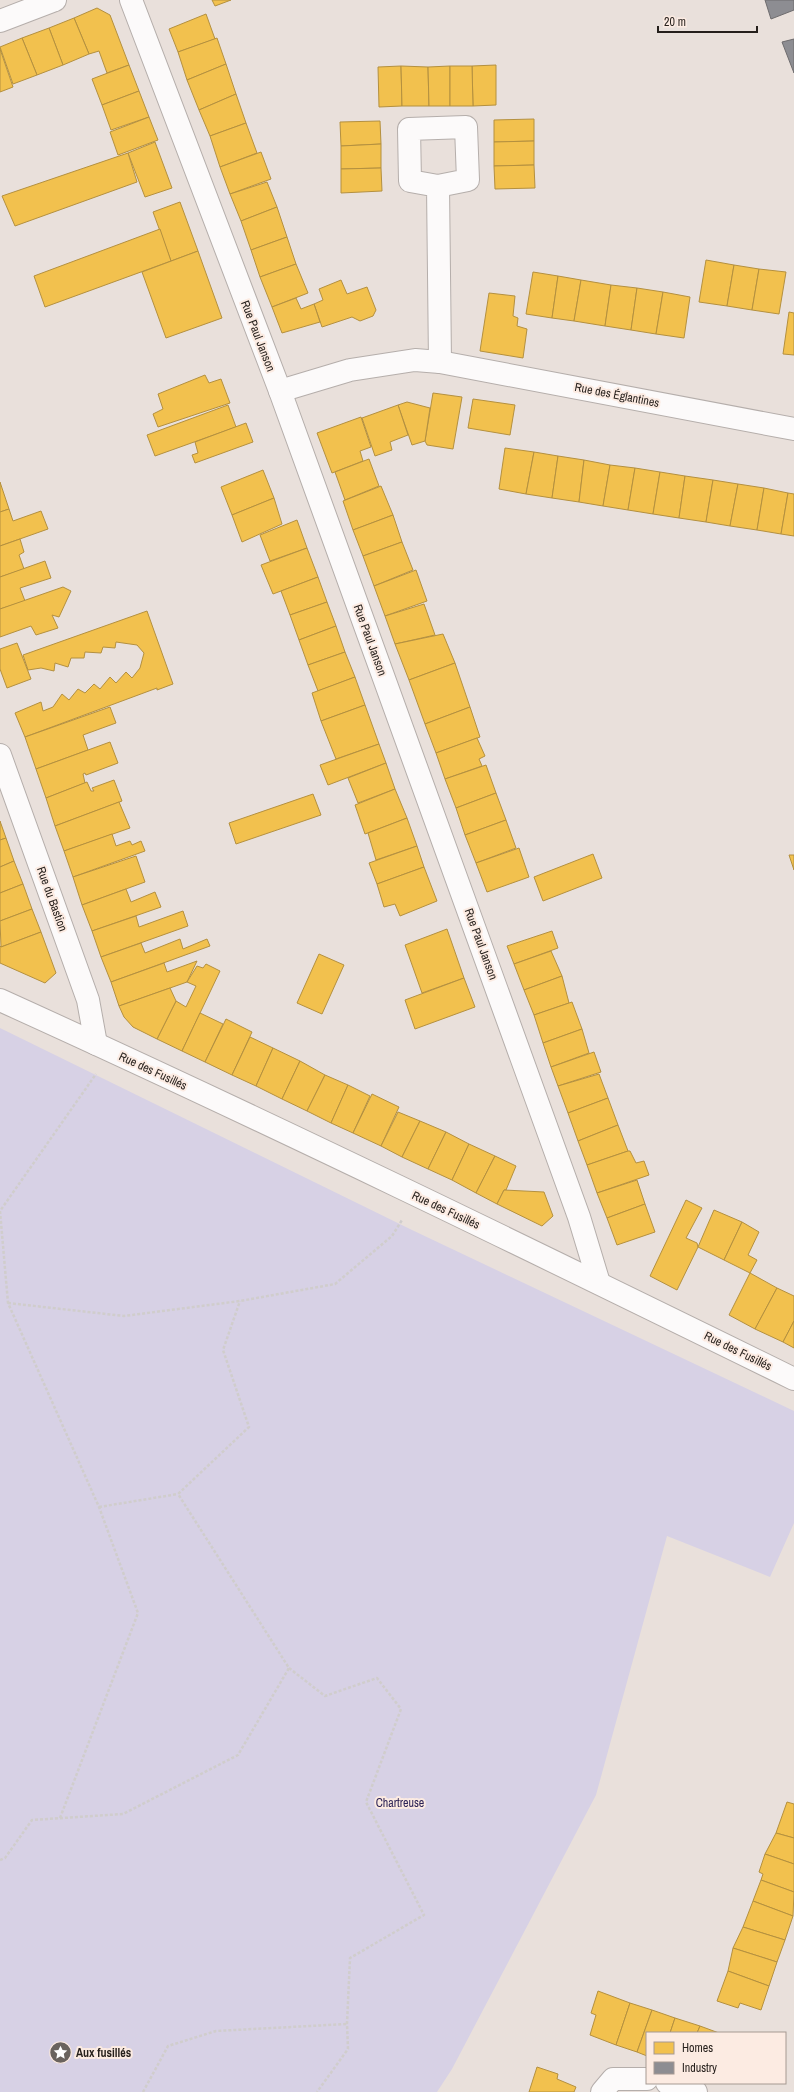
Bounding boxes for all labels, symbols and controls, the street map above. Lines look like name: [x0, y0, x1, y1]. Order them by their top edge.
scale bar: [658, 8, 757, 34]
text: 20 m: [664, 14, 686, 30]
street label: Rue Paul Janson: [237, 298, 279, 374]
street label: Rue des Églantines: [573, 379, 661, 411]
street label: Rue Paul Janson: [350, 602, 390, 678]
street label: Rue du Bastion: [33, 864, 71, 934]
street label: Rue Paul Janson: [461, 906, 501, 982]
street label: Rue des Fusillés: [116, 1048, 190, 1094]
street label: Rue des Fusillés: [409, 1187, 483, 1233]
street label: Rue des Fusillés: [702, 1328, 775, 1374]
park label: Chartreuse: [376, 1795, 424, 1811]
legend: [646, 2032, 786, 2084]
place icon: Aux fusillés: [47, 2040, 73, 2066]
text: Homes: [682, 2040, 713, 2056]
place label: Aux fusillés: [76, 2045, 132, 2061]
text: Industry: [682, 2060, 717, 2076]

